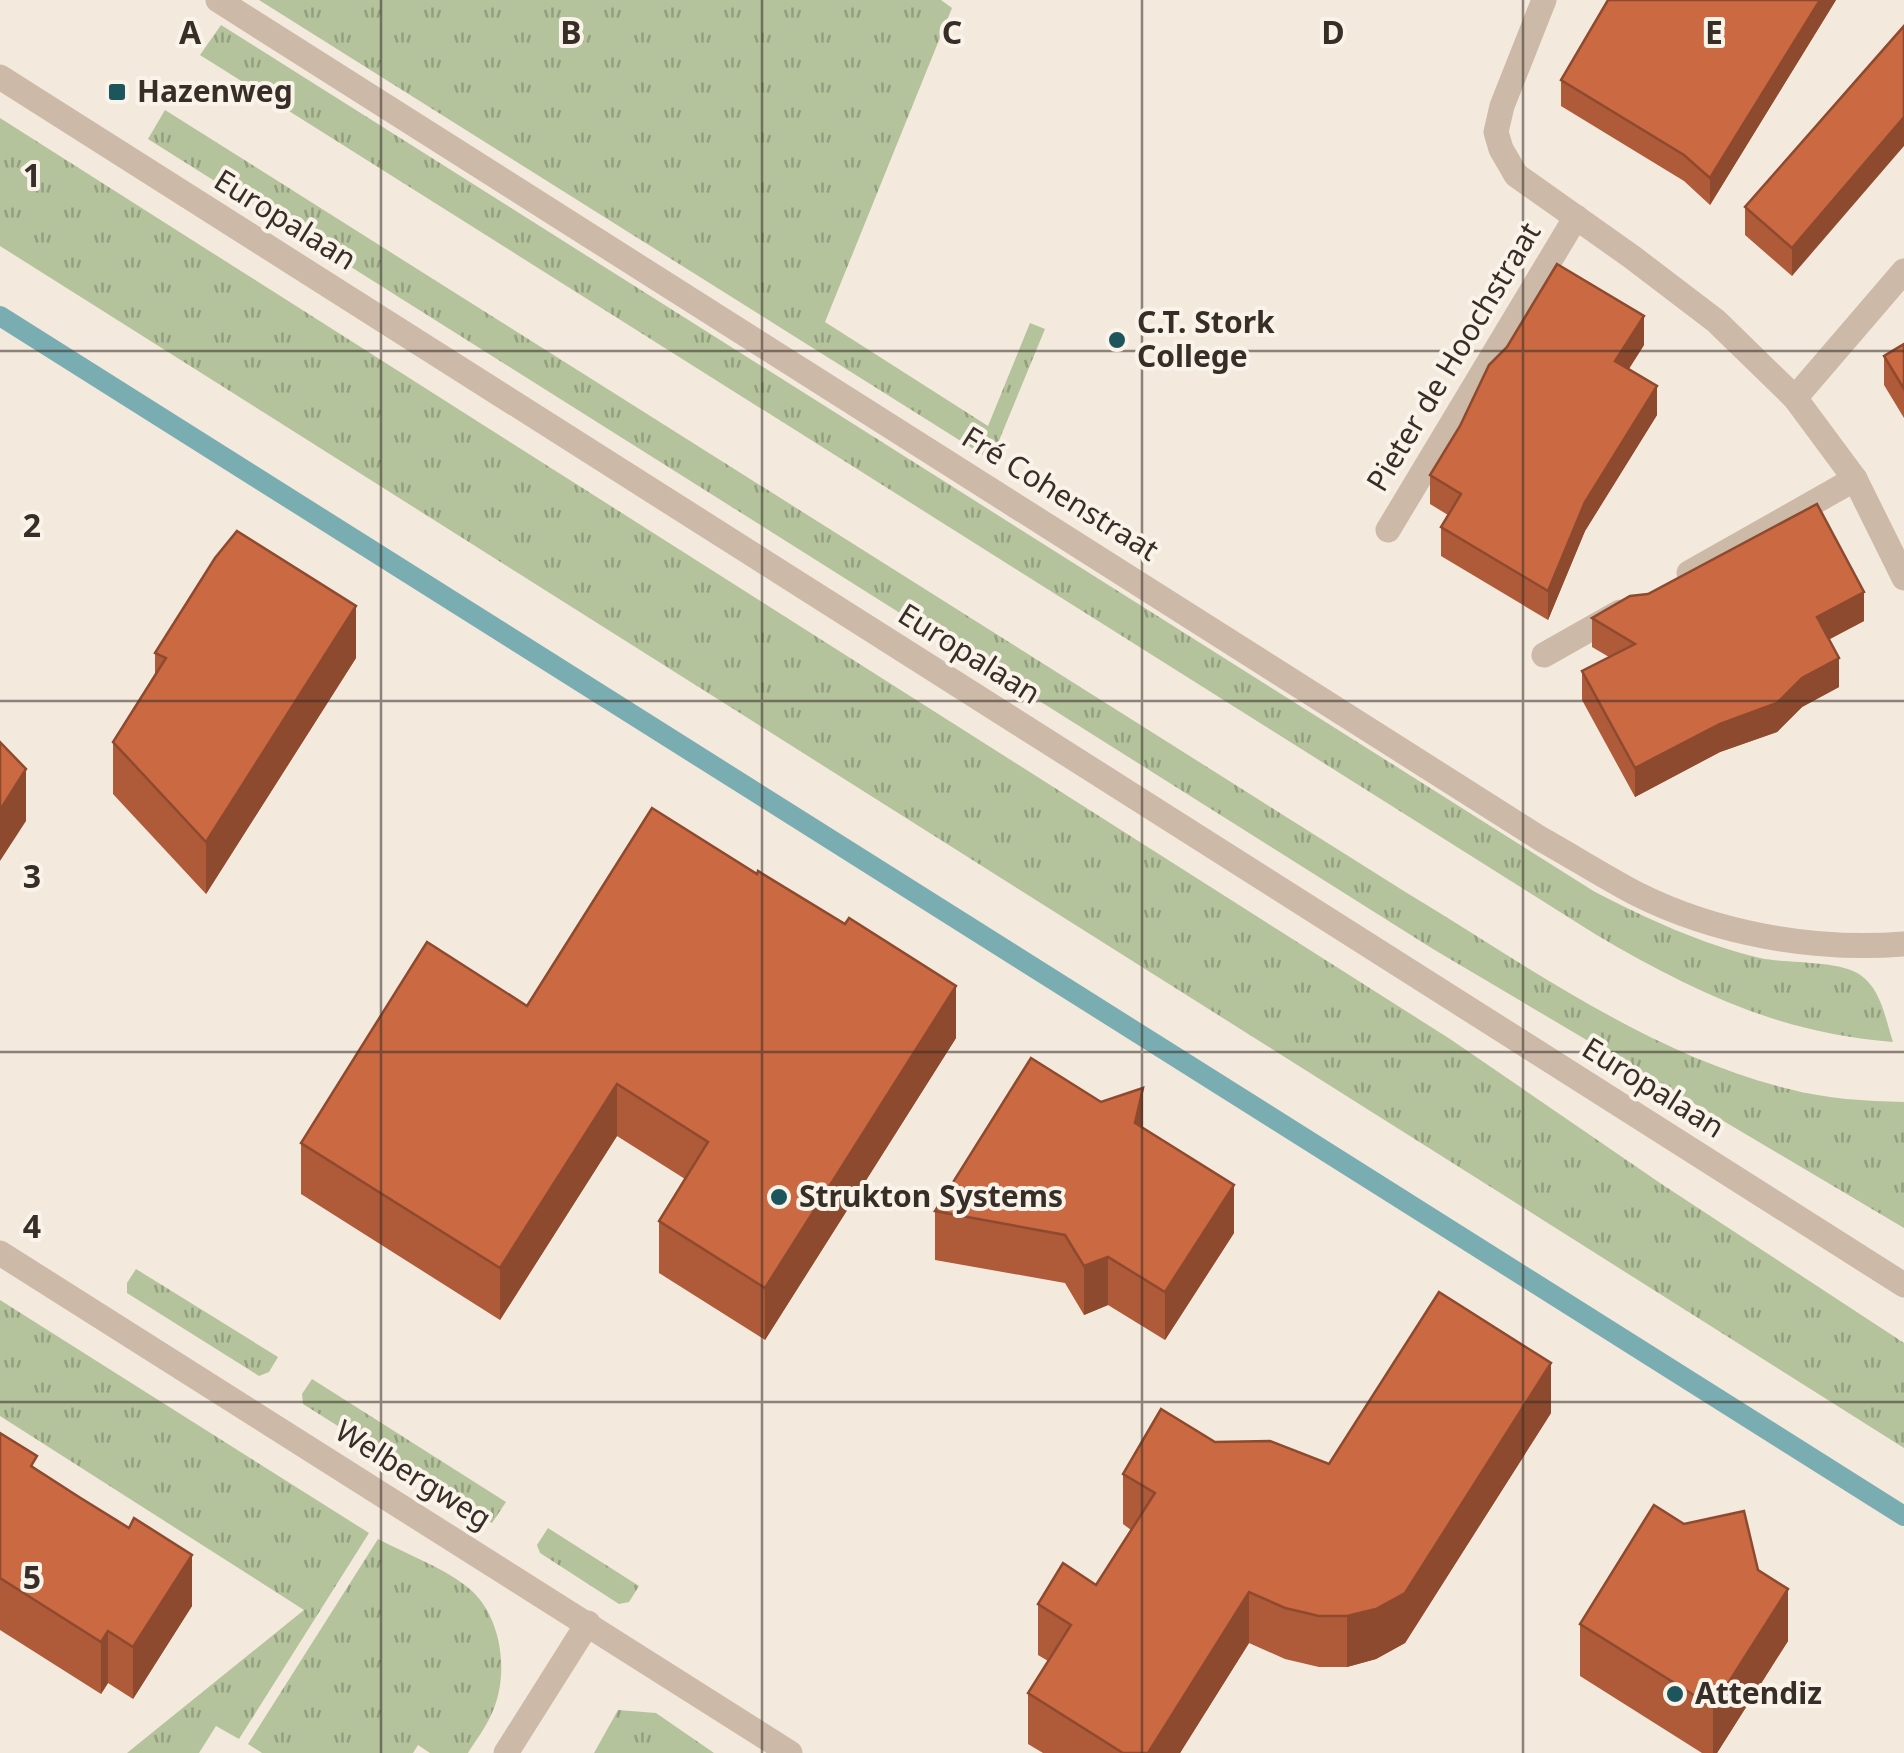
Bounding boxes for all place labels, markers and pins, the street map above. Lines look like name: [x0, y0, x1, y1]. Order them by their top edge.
place label: Hazenweg: [137, 70, 293, 111]
marker: Hazenweg: [106, 81, 128, 103]
place label: C.T. Stork College: [1137, 301, 1275, 376]
marker: C.T. Stork College: [1106, 329, 1128, 351]
place label: Strukton Systems: [799, 1175, 1063, 1216]
marker: Strukton Systems: [768, 1186, 790, 1208]
place label: Attendiz: [1695, 1672, 1822, 1713]
marker: Attendiz: [1664, 1683, 1686, 1705]

